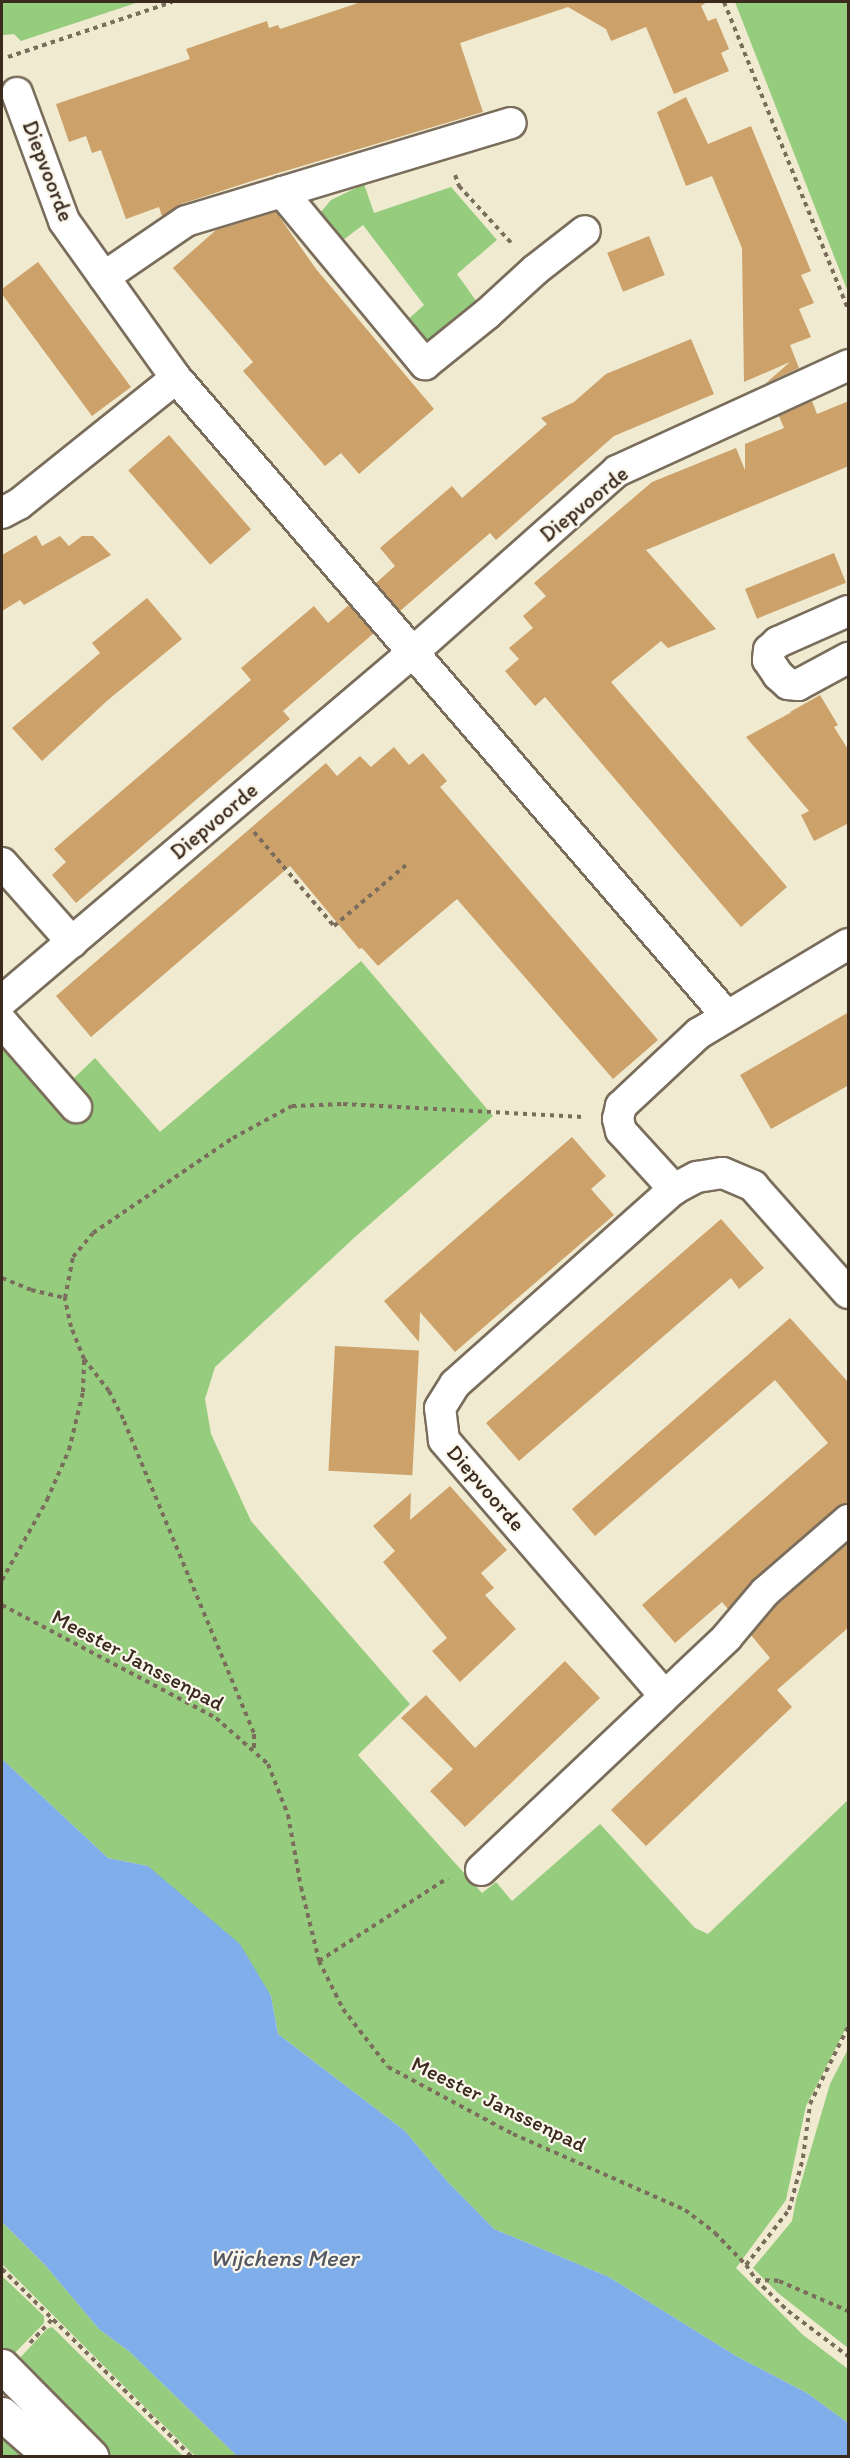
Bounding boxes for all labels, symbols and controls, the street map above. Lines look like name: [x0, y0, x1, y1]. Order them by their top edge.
street label: Diepvoorde: [17, 117, 79, 225]
street label: Diepvoorde: [534, 460, 634, 548]
street label: Diepvoorde: [165, 777, 263, 865]
street label: Diepvoorde: [441, 1439, 531, 1537]
street label: Meester Janssenpad: [47, 1603, 229, 1717]
street label: Meester Janssenpad: [407, 2050, 591, 2158]
water label: Wijchens Meer: [210, 2244, 358, 2272]

